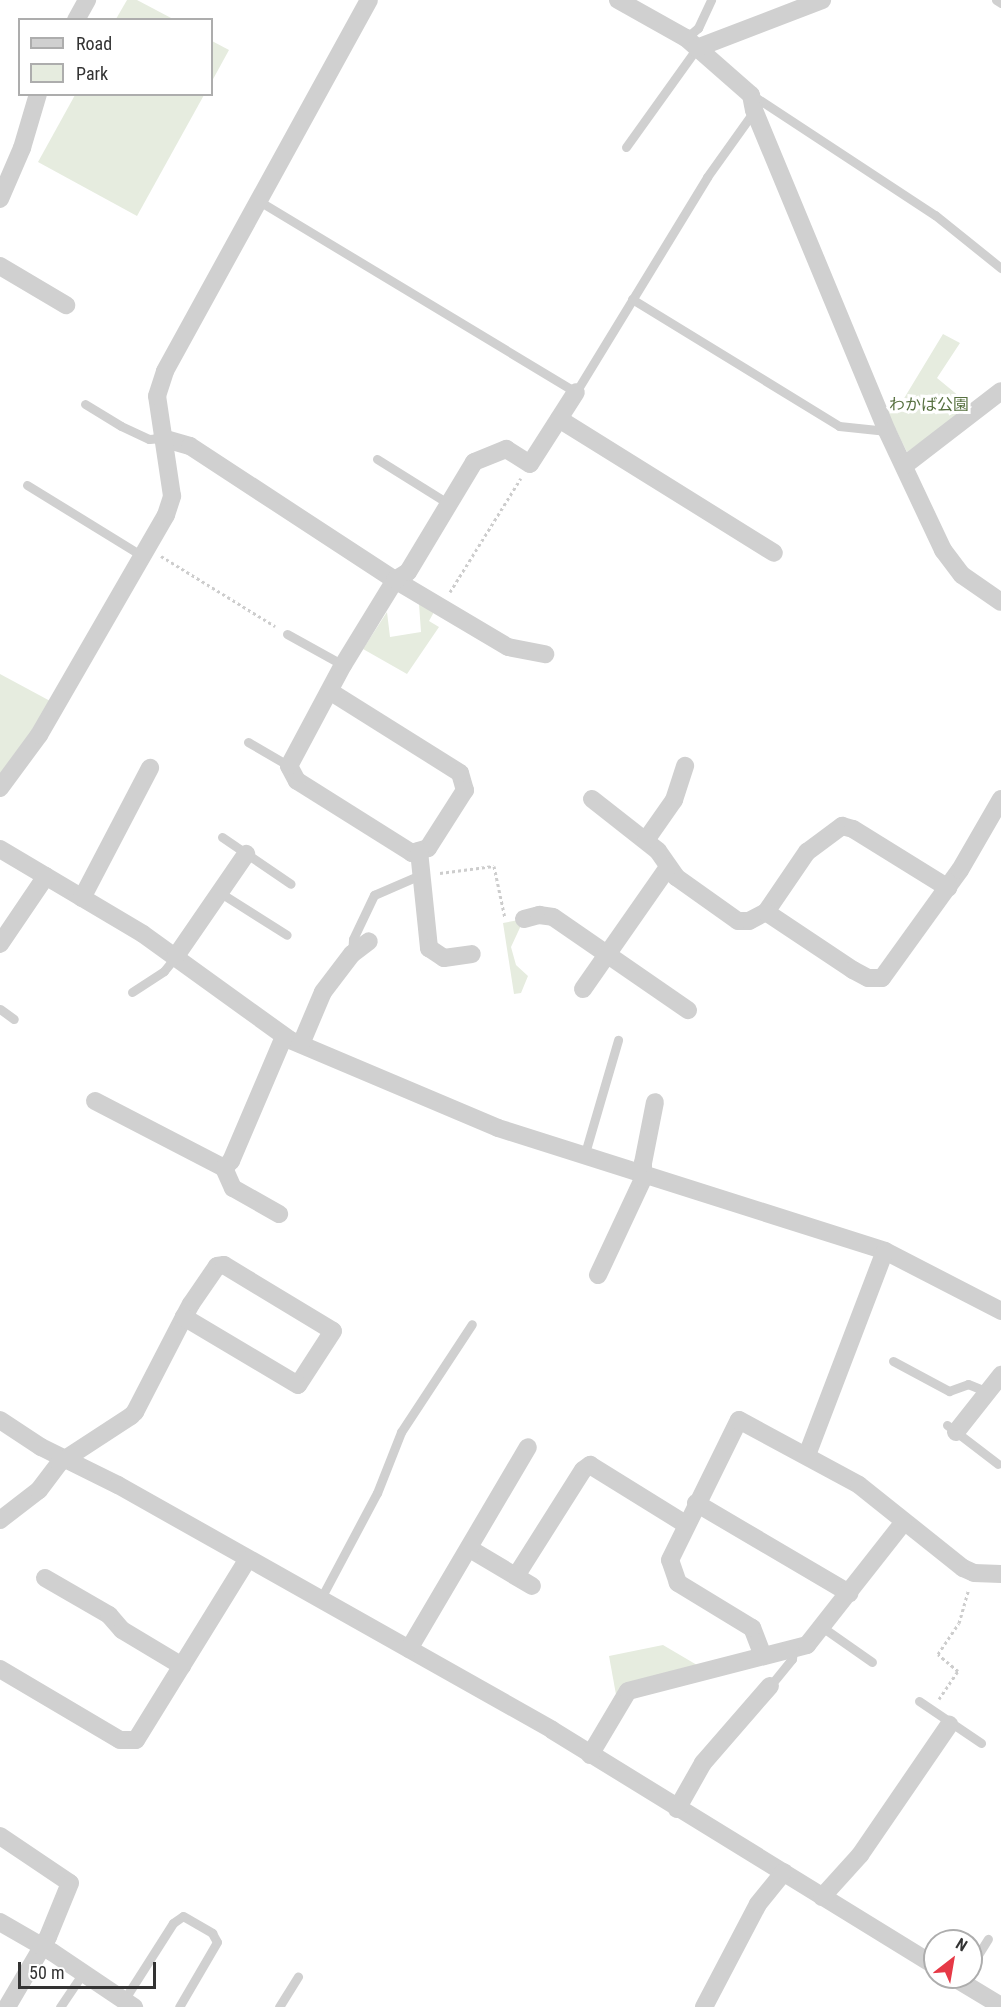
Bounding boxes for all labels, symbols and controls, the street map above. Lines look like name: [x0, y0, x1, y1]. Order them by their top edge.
legend: [18, 18, 213, 96]
text: Road: [76, 33, 112, 54]
text: Park: [76, 63, 108, 84]
park label: わかば公園: [889, 395, 969, 415]
north arrow: [923, 1929, 983, 1989]
text: N: [952, 1934, 971, 1956]
scale bar: [21, 1950, 159, 1988]
text: 50 m: [29, 1962, 64, 1983]

